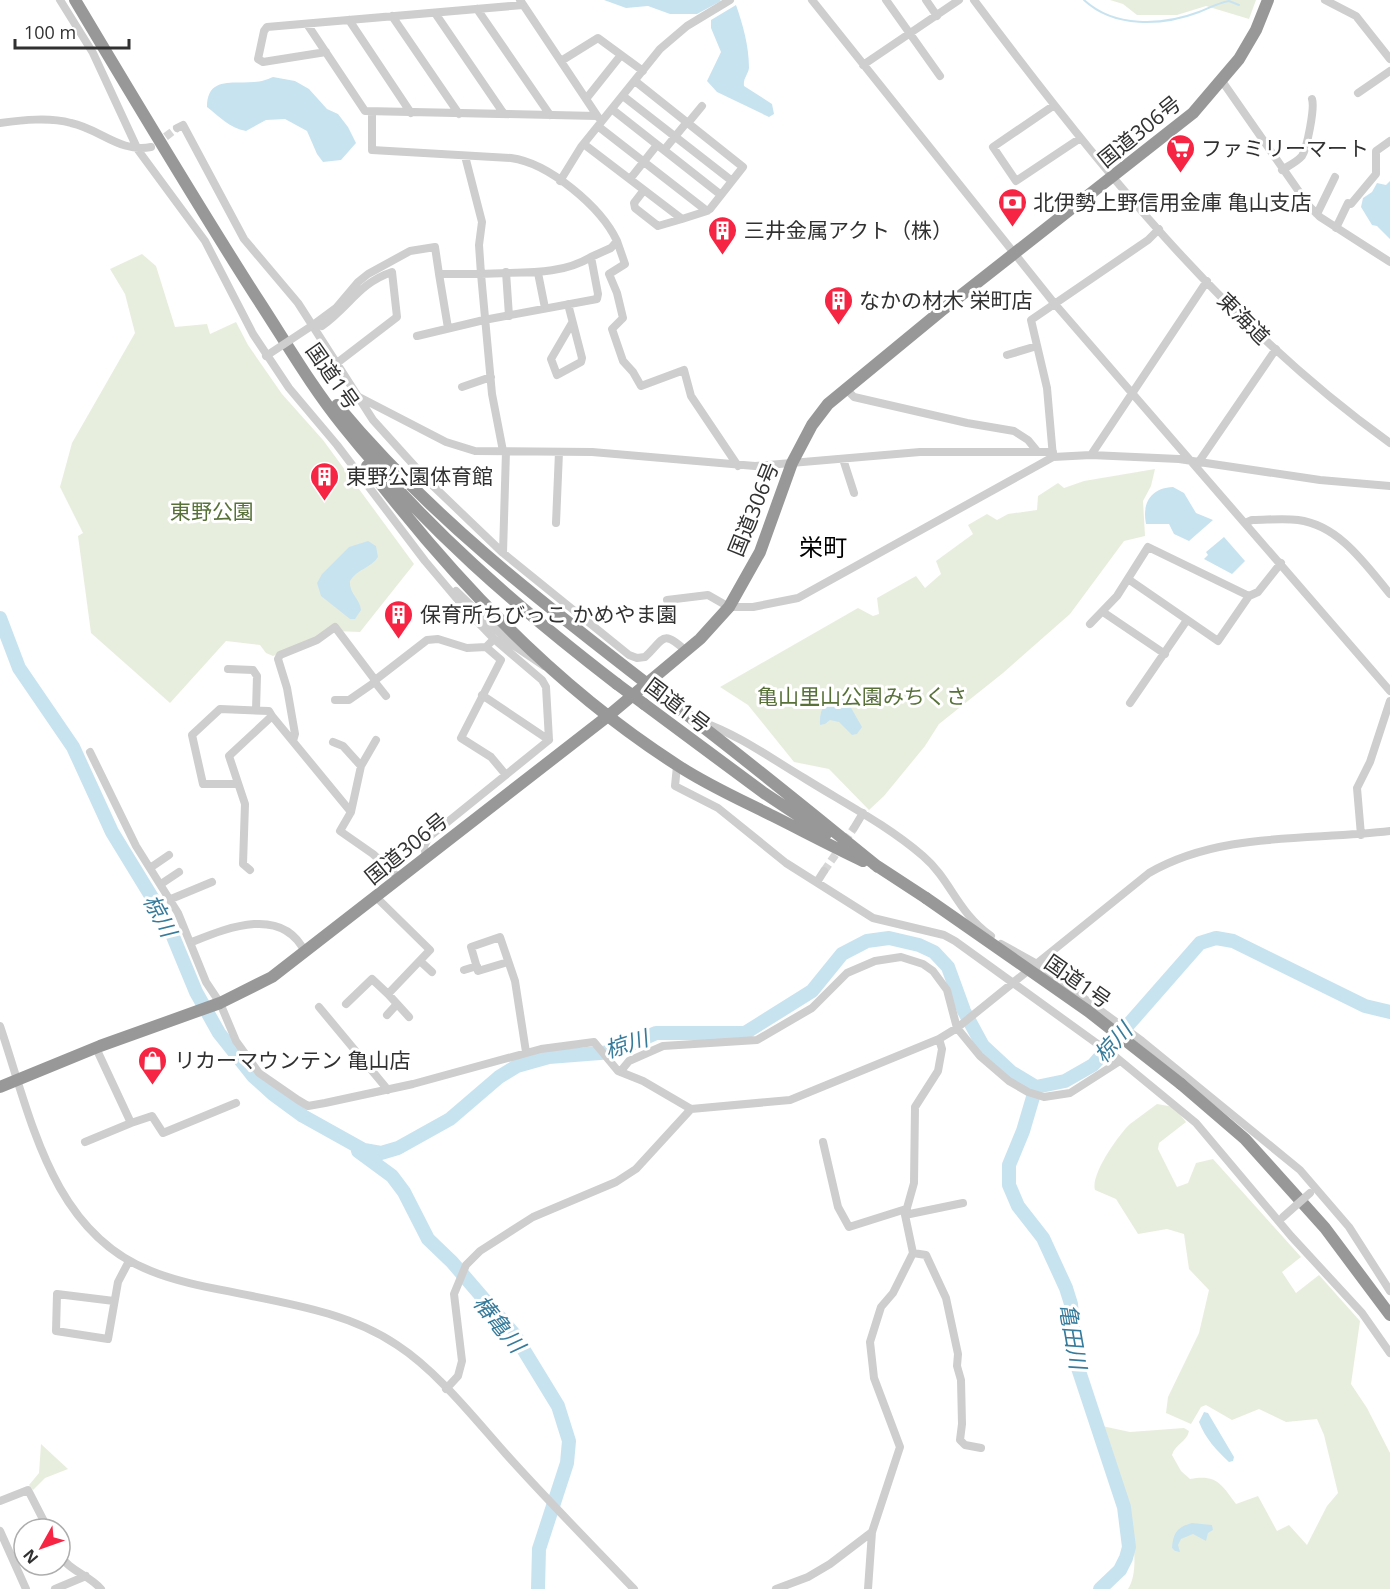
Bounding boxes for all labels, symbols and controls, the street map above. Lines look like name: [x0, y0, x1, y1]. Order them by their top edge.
scale bar: [15, 12, 129, 50]
text: 100 m: [24, 20, 76, 44]
street label: 国道306号: [1092, 89, 1186, 173]
supermarket icon: ファミリーマート: [1164, 132, 1196, 174]
place label: ファミリーマート: [1201, 134, 1369, 162]
bank icon: 北伊勢上野信用金庫 亀山支店: [996, 186, 1028, 228]
place label: 北伊勢上野信用金庫 亀山支店: [1033, 188, 1311, 216]
building icon: 三井金属アクト（株）: [707, 214, 739, 256]
place label: 三井金属アクト（株）: [744, 216, 953, 244]
building icon: なかの材木 栄町店: [822, 284, 854, 326]
place label: なかの材木 栄町店: [859, 286, 1032, 314]
street label: 東海道: [1212, 286, 1276, 350]
street label: 国道1号: [300, 337, 366, 415]
street label: 国道306号: [721, 458, 785, 560]
building icon: 東野公園体育館: [309, 460, 341, 502]
place label: 東野公園体育館: [346, 462, 493, 490]
park label: 東野公園: [170, 497, 254, 525]
district label: 栄町: [799, 530, 847, 563]
building icon: 保育所ちびっこ かめやま園: [383, 598, 415, 640]
place label: 保育所ちびっこ かめやま園: [420, 600, 677, 628]
street label: 国道1号: [640, 671, 716, 739]
park label: 亀山里山公園みちくさ: [757, 682, 967, 710]
street label: 国道306号: [359, 806, 453, 890]
water label: 椋川: [137, 889, 186, 943]
street label: 国道1号: [1039, 948, 1117, 1014]
water label: 椋川: [1086, 1014, 1139, 1068]
water label: 椋川: [600, 1021, 653, 1064]
shop icon: リカーマウンテン 亀山店: [137, 1044, 169, 1086]
place label: リカーマウンテン 亀山店: [174, 1046, 410, 1074]
water label: 椿亀川: [468, 1288, 534, 1360]
water label: 亀田川: [1053, 1301, 1095, 1373]
north arrow: [12, 1517, 72, 1577]
text: N: [18, 1545, 43, 1569]

